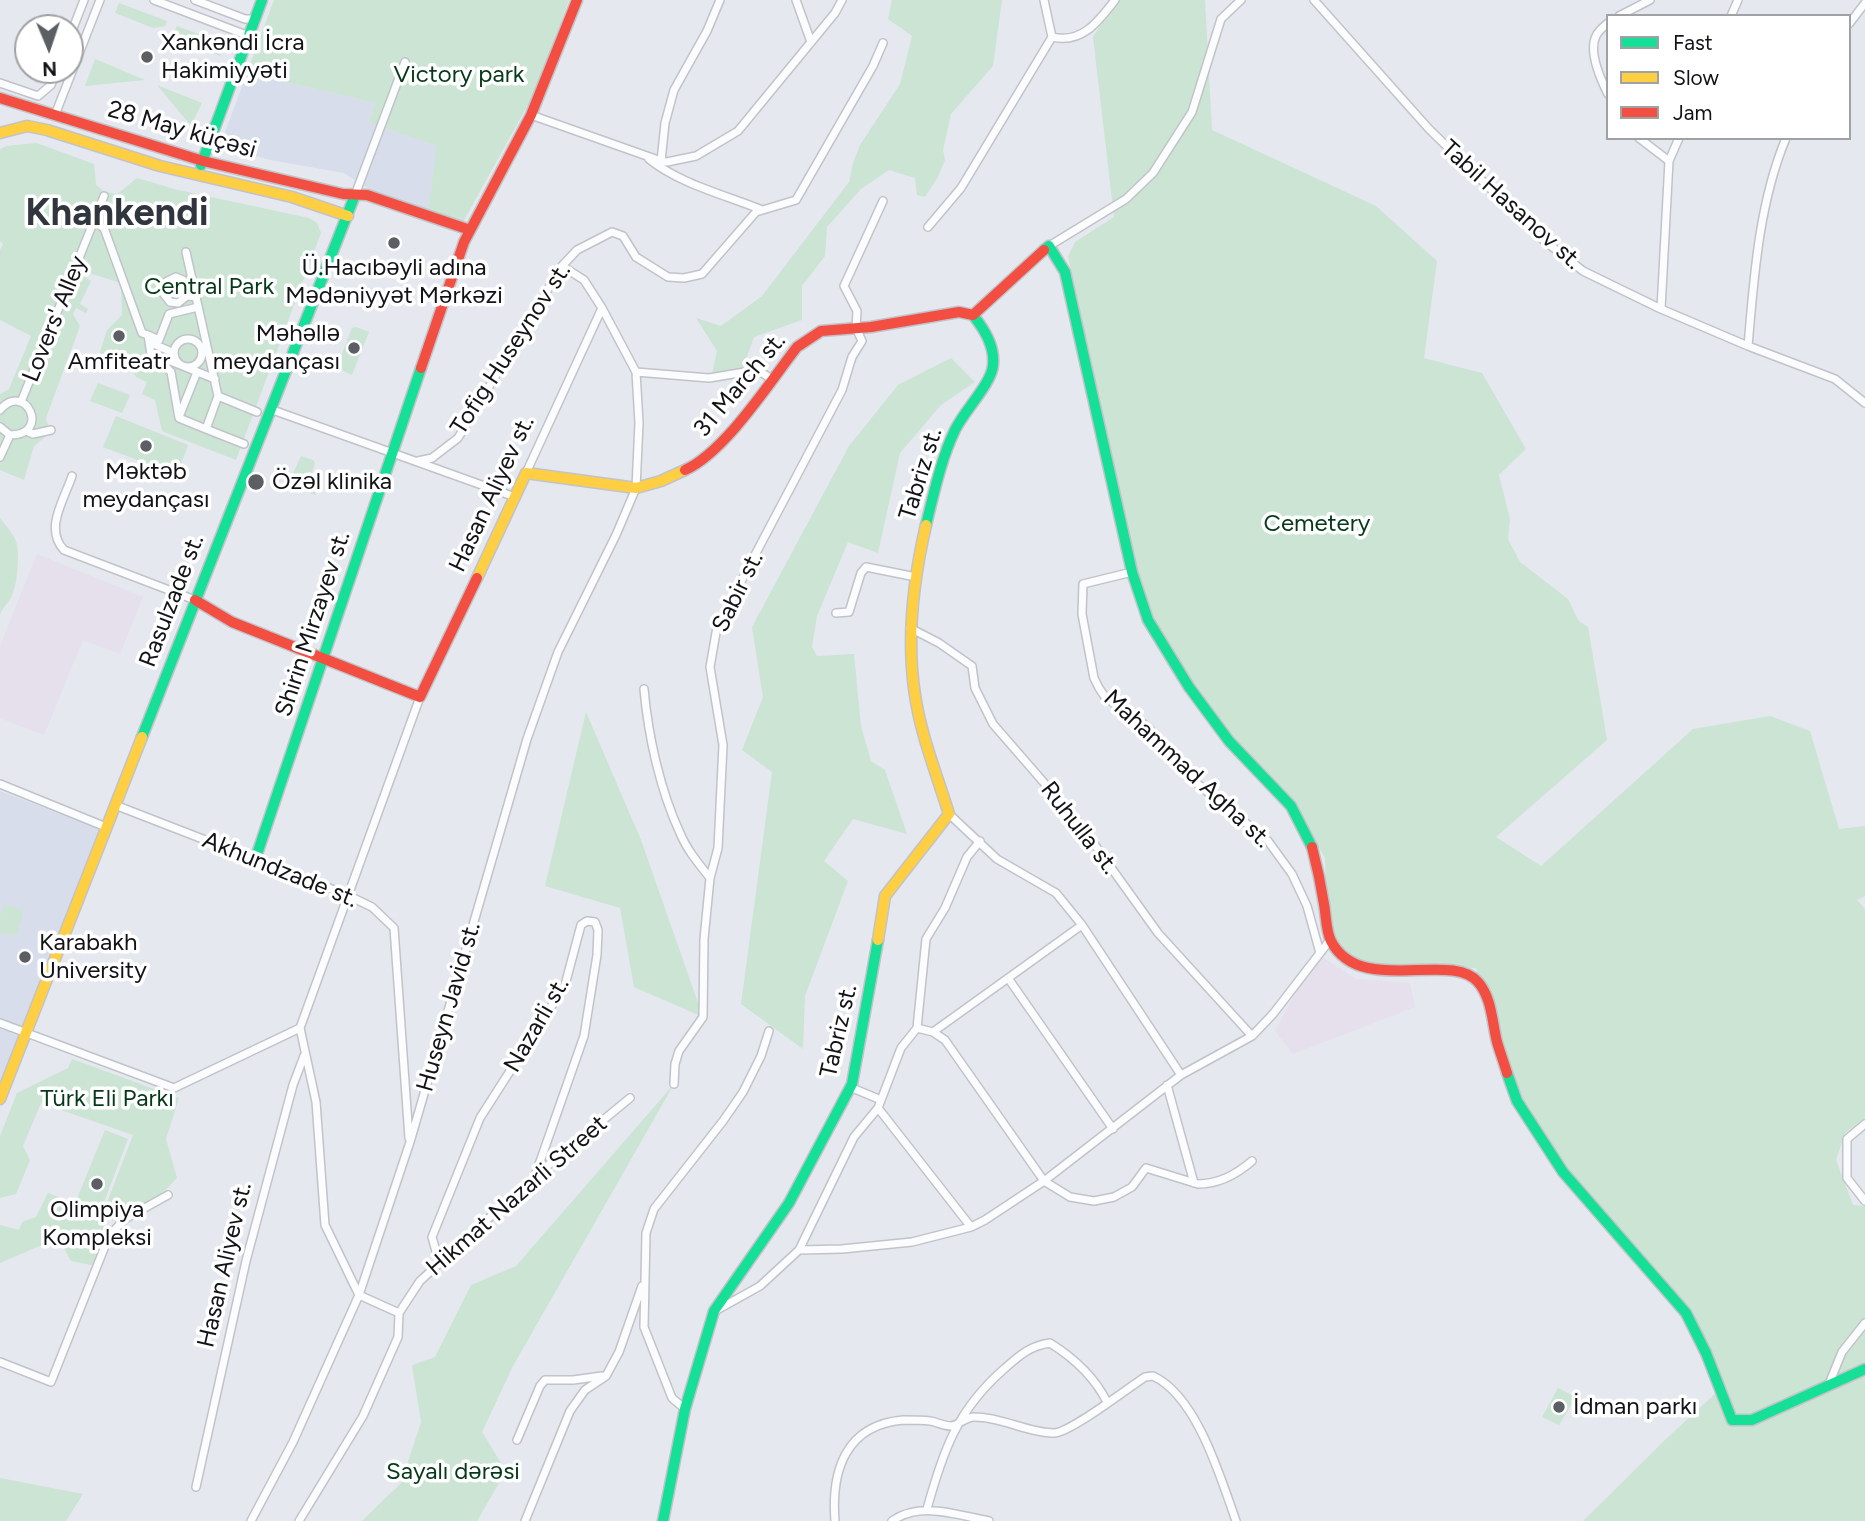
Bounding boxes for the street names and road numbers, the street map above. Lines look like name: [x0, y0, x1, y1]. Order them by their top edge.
street label: 28 May küçəsi: [104, 95, 260, 165]
street label: Tabil Hasanov st.: [1435, 134, 1587, 276]
street label: Lovers' Alley: [17, 252, 93, 386]
street label: Tofig Huseynov st.: [445, 258, 577, 440]
street label: 31 March st.: [688, 327, 792, 443]
street label: Hasan Aliyev st.: [443, 411, 541, 577]
street label: Tabriz st.: [893, 425, 949, 523]
street label: Shirin Mirzayev st.: [269, 528, 357, 720]
street label: Rasulzade st.: [134, 531, 210, 671]
street label: Sabir st.: [706, 547, 770, 637]
street label: Mahammad Agha st.: [1097, 684, 1277, 854]
street label: Ruhulla st.: [1034, 776, 1124, 880]
street label: Akhundzade st.: [198, 826, 362, 914]
street label: Huseyn Javid st.: [411, 919, 487, 1095]
street label: Nazarli st.: [498, 972, 576, 1078]
street label: Tabriz st.: [814, 982, 864, 1080]
street label: Hikmat Nazarli Street: [421, 1110, 613, 1282]
street label: Hasan Aliyev st.: [192, 1179, 258, 1351]

